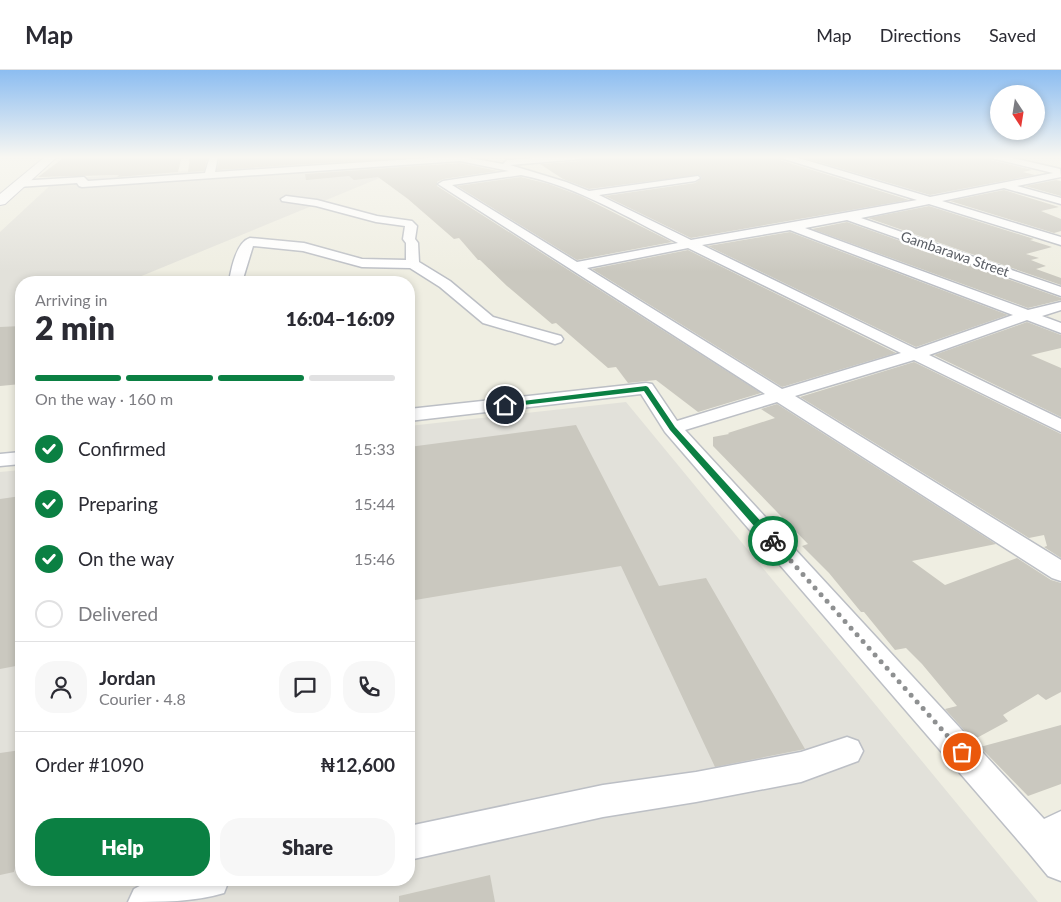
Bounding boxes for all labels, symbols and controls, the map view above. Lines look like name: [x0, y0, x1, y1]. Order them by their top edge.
text: Map: [25, 20, 73, 49]
text: Map: [816, 24, 852, 46]
text: Directions: [880, 24, 961, 46]
text: Saved: [989, 24, 1036, 46]
north arrow: [990, 85, 1045, 140]
map controls: [990, 85, 1045, 140]
street label: Gambarawa Street: [899, 227, 1012, 280]
text: Arriving in: [35, 290, 108, 309]
text: 16:04–16:09: [286, 307, 395, 330]
text: 2 min: [35, 308, 115, 347]
pin: [484, 384, 526, 426]
text: On the way · 160 m: [35, 389, 173, 408]
icon: home: [491, 391, 519, 419]
icon: check: [35, 435, 63, 463]
text: Confirmed: [78, 437, 166, 460]
text: 15:33: [354, 439, 395, 458]
icon: check: [35, 490, 63, 518]
text: Preparing: [78, 492, 158, 515]
text: 15:44: [354, 494, 395, 513]
courier: [748, 516, 798, 566]
icon: bike: [759, 527, 787, 555]
icon: check: [35, 545, 63, 573]
text: On the way: [78, 547, 174, 570]
text: 15:46: [354, 549, 395, 568]
text: Delivered: [78, 602, 158, 625]
button: person: [35, 661, 87, 713]
button: chat: [279, 661, 331, 713]
button: phone: [343, 661, 395, 713]
text: Jordan: [99, 666, 156, 689]
text: Courier · 4.8: [99, 689, 186, 708]
pin: [941, 731, 983, 773]
icon: bag: [948, 738, 976, 766]
text: Order #1090: [35, 753, 144, 776]
text: ₦12,600: [320, 753, 395, 776]
button: Help: [35, 818, 210, 876]
button: Share: [220, 818, 395, 876]

